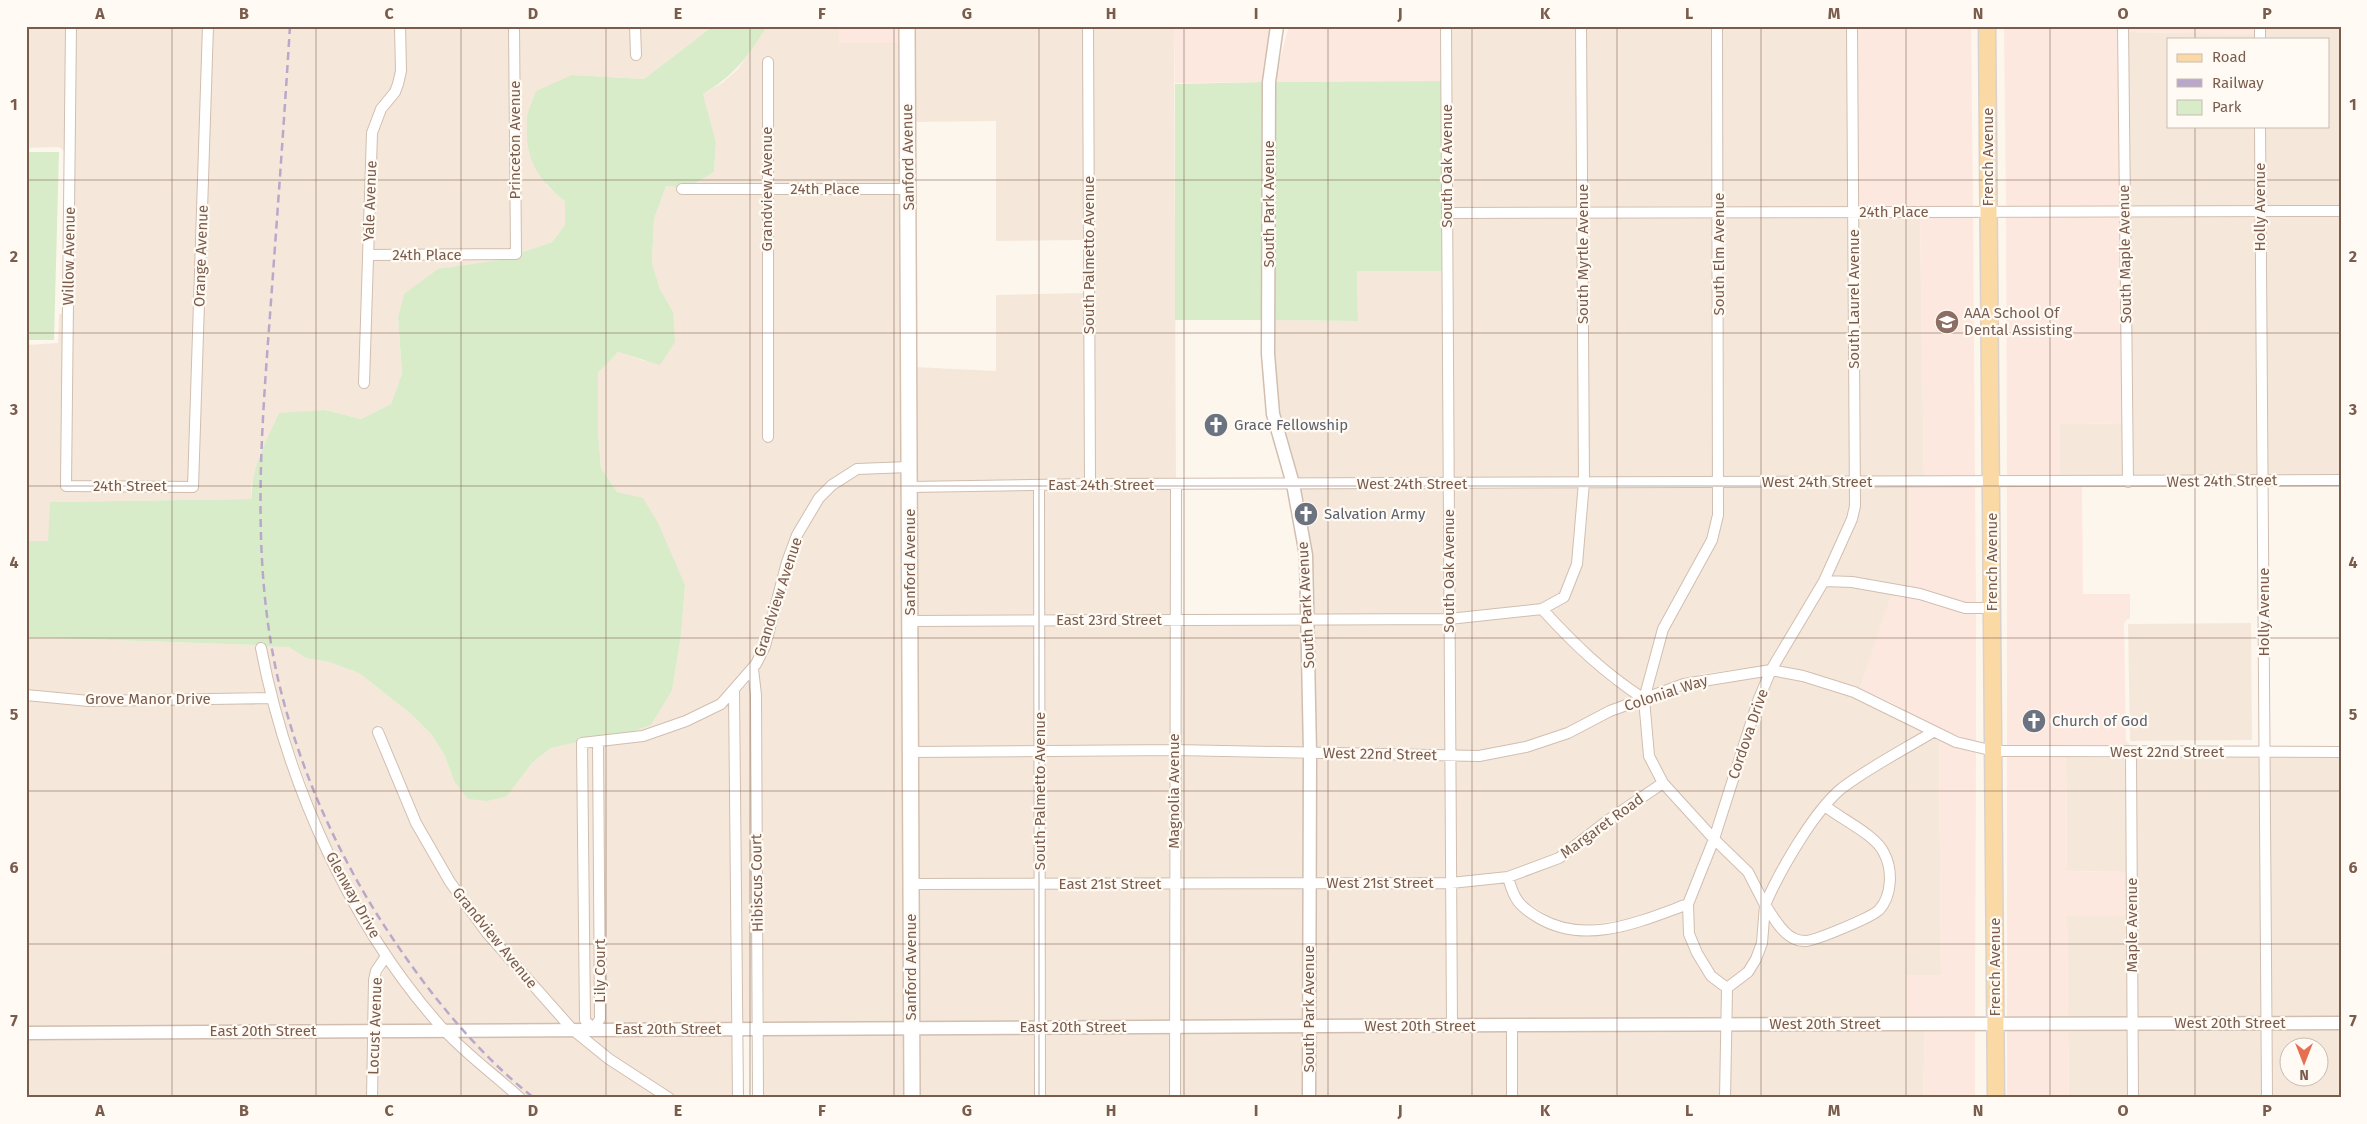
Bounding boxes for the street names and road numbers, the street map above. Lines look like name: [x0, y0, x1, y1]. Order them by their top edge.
street label: Princeton Avenue: [506, 81, 524, 199]
street label: Sanford Avenue: [898, 103, 918, 211]
street label: South Oak Avenue: [1438, 104, 1456, 228]
street label: French Avenue: [1979, 108, 1997, 206]
street label: Grandview Avenue: [758, 127, 776, 251]
street label: South Park Avenue: [1260, 140, 1278, 268]
street label: Yale Avenue: [360, 160, 380, 242]
street label: Holly Avenue: [2251, 163, 2269, 251]
street label: South Palmetto Avenue: [1080, 176, 1098, 334]
street label: 24th Place: [790, 180, 860, 198]
street label: South Myrtle Avenue: [1574, 184, 1592, 324]
street label: South Maple Avenue: [2115, 184, 2135, 324]
street label: South Elm Avenue: [1710, 193, 1728, 315]
street label: 24th Place: [1859, 203, 1929, 221]
street label: Orange Avenue: [190, 205, 212, 307]
street label: Willow Avenue: [59, 207, 79, 305]
street label: South Laurel Avenue: [1845, 229, 1863, 369]
street label: 24th Place: [392, 246, 462, 264]
street label: West 24th Street: [2167, 471, 2278, 491]
street label: West 24th Street: [1762, 473, 1873, 491]
street label: West 24th Street: [1357, 475, 1468, 493]
street label: East 24th Street: [1048, 476, 1155, 494]
street label: 24th Street: [93, 477, 168, 495]
street label: Sanford Avenue: [901, 509, 919, 615]
street label: South Oak Avenue: [1440, 509, 1458, 633]
street label: French Avenue: [1983, 513, 2001, 611]
street label: Grandview Avenue: [750, 535, 806, 659]
street label: South Park Avenue: [1294, 541, 1318, 669]
street label: Holly Avenue: [2255, 568, 2273, 656]
street label: East 23rd Street: [1056, 611, 1163, 629]
street label: Colonial Way: [1622, 671, 1711, 715]
street label: Cordova Drive: [1724, 686, 1772, 782]
street label: Grove Manor Drive: [85, 690, 211, 708]
street label: South Palmetto Avenue: [1031, 712, 1049, 870]
street label: Magnolia Avenue: [1165, 733, 1183, 849]
street label: West 22nd Street: [2110, 743, 2225, 761]
street label: West 22nd Street: [1323, 744, 1438, 764]
street label: Margaret Road: [1557, 790, 1647, 862]
street label: Hibiscus Court: [747, 833, 767, 932]
street label: Glenway Drive: [322, 849, 384, 941]
street label: West 21st Street: [1326, 874, 1434, 892]
street label: East 21st Street: [1059, 875, 1162, 893]
street label: Maple Avenue: [2123, 878, 2141, 973]
street label: Grandview Avenue: [449, 884, 541, 992]
street label: Sanford Avenue: [902, 914, 920, 1020]
street label: French Avenue: [1986, 918, 2004, 1016]
street label: Lily Court: [591, 938, 609, 1003]
street label: South Park Avenue: [1300, 945, 1318, 1073]
street label: Locust Avenue: [364, 977, 386, 1075]
street label: West 20th Street: [2174, 1014, 2286, 1032]
street label: West 20th Street: [1769, 1015, 1881, 1033]
street label: West 20th Street: [1364, 1017, 1476, 1035]
street label: East 20th Street: [1020, 1018, 1127, 1036]
street label: East 20th Street: [615, 1020, 722, 1038]
street label: East 20th Street: [210, 1022, 317, 1040]

